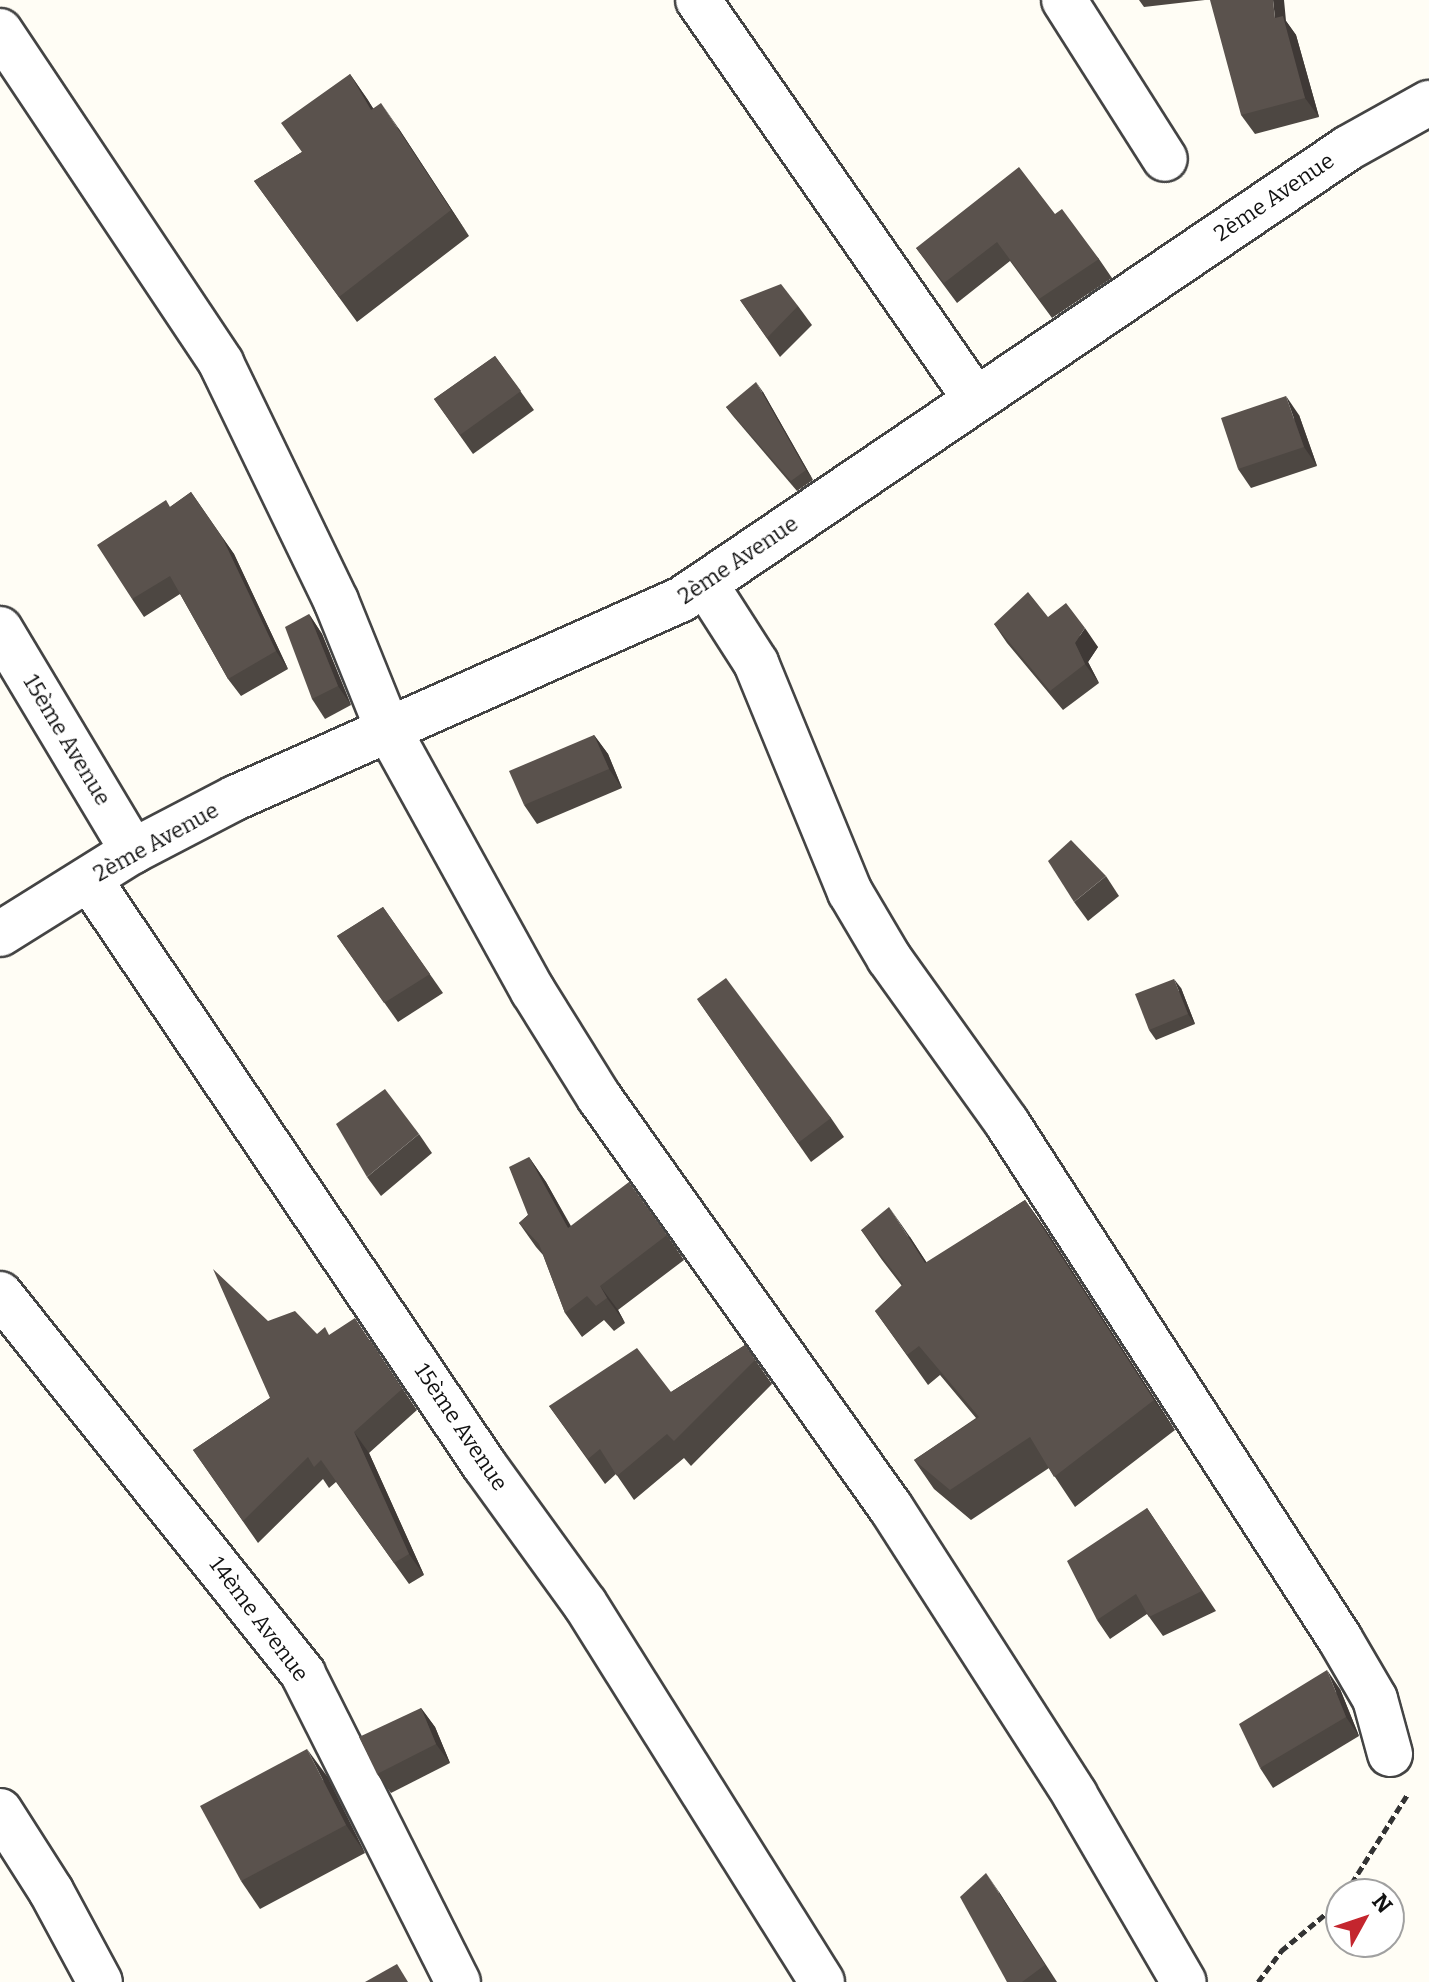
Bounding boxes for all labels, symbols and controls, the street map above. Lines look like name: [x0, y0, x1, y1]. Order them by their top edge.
street label: 2ème Avenue: [1209, 147, 1339, 247]
street label: 2ème Avenue: [673, 510, 803, 610]
street label: 15ème Avenue: [18, 670, 116, 810]
street label: 2ème Avenue: [89, 797, 223, 887]
street label: 15ème Avenue: [409, 1358, 513, 1496]
street label: 14ème Avenue: [204, 1552, 314, 1686]
north arrow: [1325, 1878, 1405, 1958]
text: N: [1366, 1888, 1398, 1919]

